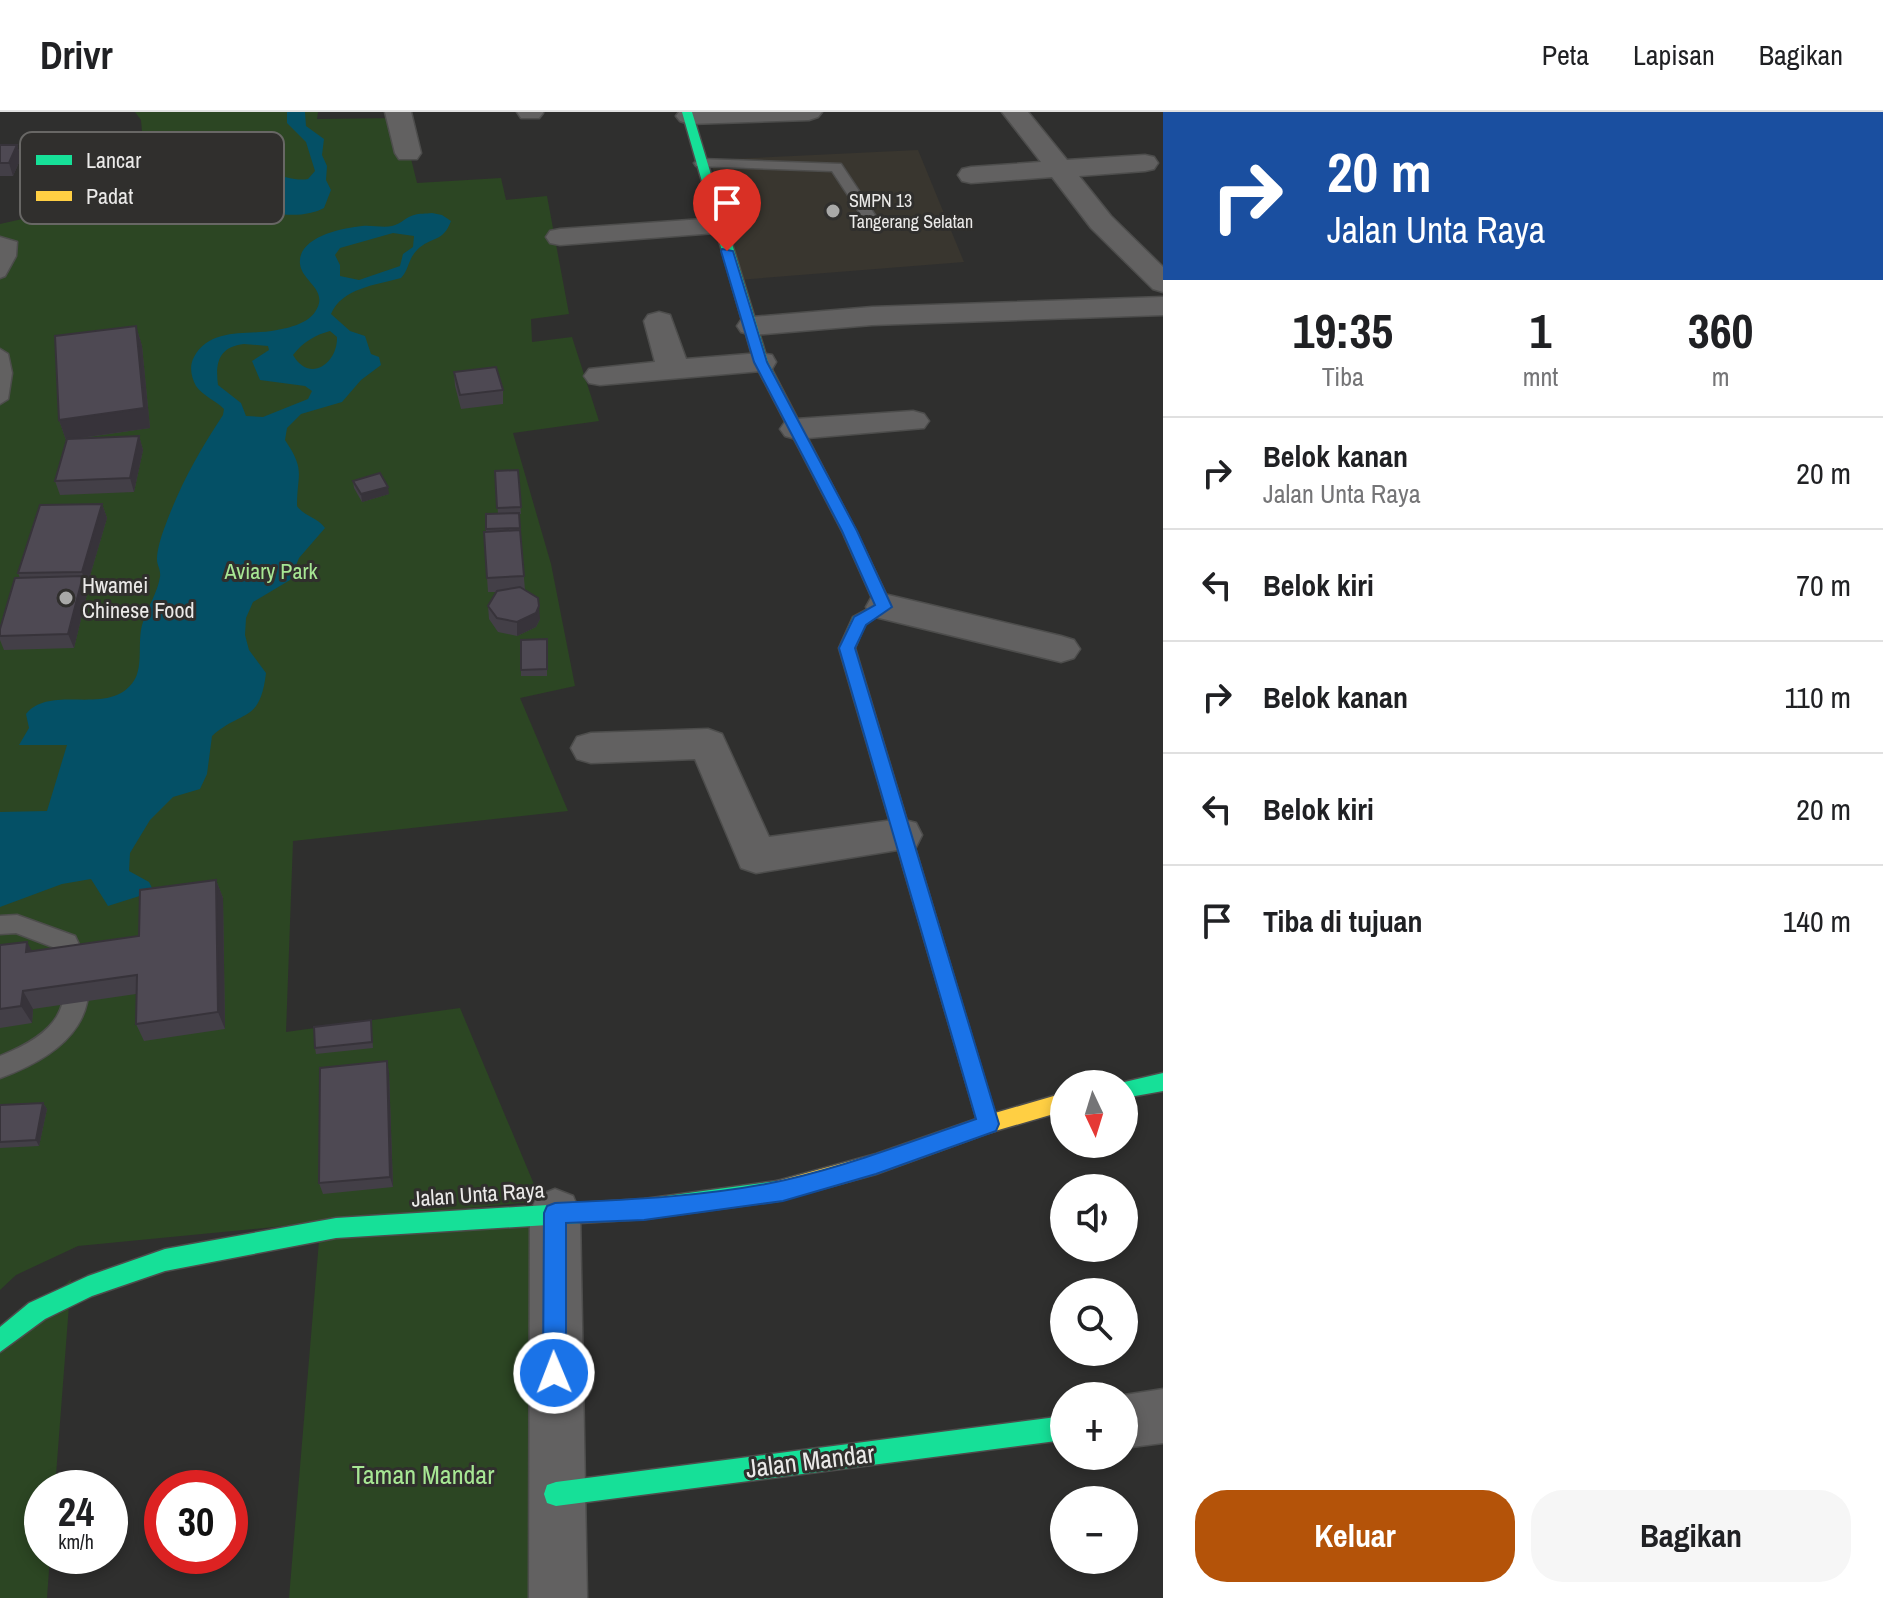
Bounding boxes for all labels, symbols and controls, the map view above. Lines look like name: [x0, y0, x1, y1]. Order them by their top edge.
text: Drivr: [40, 30, 113, 81]
text: Peta: [1542, 36, 1589, 74]
text: Lapisan: [1633, 36, 1715, 74]
text: Bagikan: [1759, 36, 1843, 74]
legend: [20, 132, 284, 224]
text: 20 m: [1327, 134, 1432, 209]
icon: right: [1195, 144, 1299, 248]
text: Lancar: [86, 145, 141, 175]
pin: [693, 169, 761, 251]
text: Padat: [86, 181, 133, 211]
icon: arrive: [705, 181, 749, 225]
place label: SMPN 13 Tangerang Selatan: [849, 188, 973, 234]
marker: SMPN 13 Tangerang Selatan: [824, 202, 842, 220]
text: Jalan Unta Raya: [1327, 206, 1545, 254]
text: 19:35: [1293, 298, 1393, 363]
text: 1: [1530, 298, 1551, 363]
text: 360: [1688, 298, 1753, 363]
text: Tiba: [1322, 359, 1364, 394]
text: mnt: [1523, 359, 1558, 394]
text: m: [1712, 359, 1730, 394]
text: Belok kanan: [1263, 436, 1408, 476]
icon: right: [1195, 451, 1239, 495]
text: 20 m: [1796, 453, 1851, 493]
text: Jalan Unta Raya: [1263, 476, 1421, 511]
park label: Aviary Park: [224, 556, 318, 586]
icon: left: [1195, 563, 1239, 607]
text: Belok kiri: [1263, 565, 1374, 605]
text: 70 m: [1796, 565, 1851, 605]
place label: Hwamei Chinese Food: [82, 570, 194, 625]
marker: Hwamei Chinese Food: [57, 589, 75, 607]
icon: right: [1195, 675, 1239, 719]
text: Belok kanan: [1263, 677, 1408, 717]
text: 110 m: [1784, 677, 1851, 717]
icon: left: [1195, 787, 1239, 831]
text: Belok kiri: [1263, 789, 1374, 829]
text: 20 m: [1796, 789, 1851, 829]
icon: arrive: [1195, 899, 1239, 943]
text: Tiba di tujuan: [1263, 901, 1423, 941]
text: 140 m: [1783, 901, 1851, 941]
north arrow: [1050, 1070, 1138, 1158]
map controls: [1050, 1070, 1138, 1574]
street label: Jalan Unta Raya: [410, 1174, 546, 1214]
button: sound: [1050, 1174, 1138, 1262]
button: search: [1050, 1278, 1138, 1366]
position arrow: [512, 1331, 596, 1415]
button: +: [1050, 1382, 1138, 1470]
street label: Jalan Mandar: [744, 1435, 876, 1486]
park label: Taman Mandar: [352, 1457, 494, 1492]
speed limit sign: 30: [144, 1470, 248, 1574]
text: 24: [58, 1485, 94, 1538]
button: −: [1050, 1486, 1138, 1574]
button: Keluar: [1195, 1490, 1515, 1582]
button: Bagikan: [1531, 1490, 1851, 1582]
text: km/h: [58, 1528, 94, 1555]

